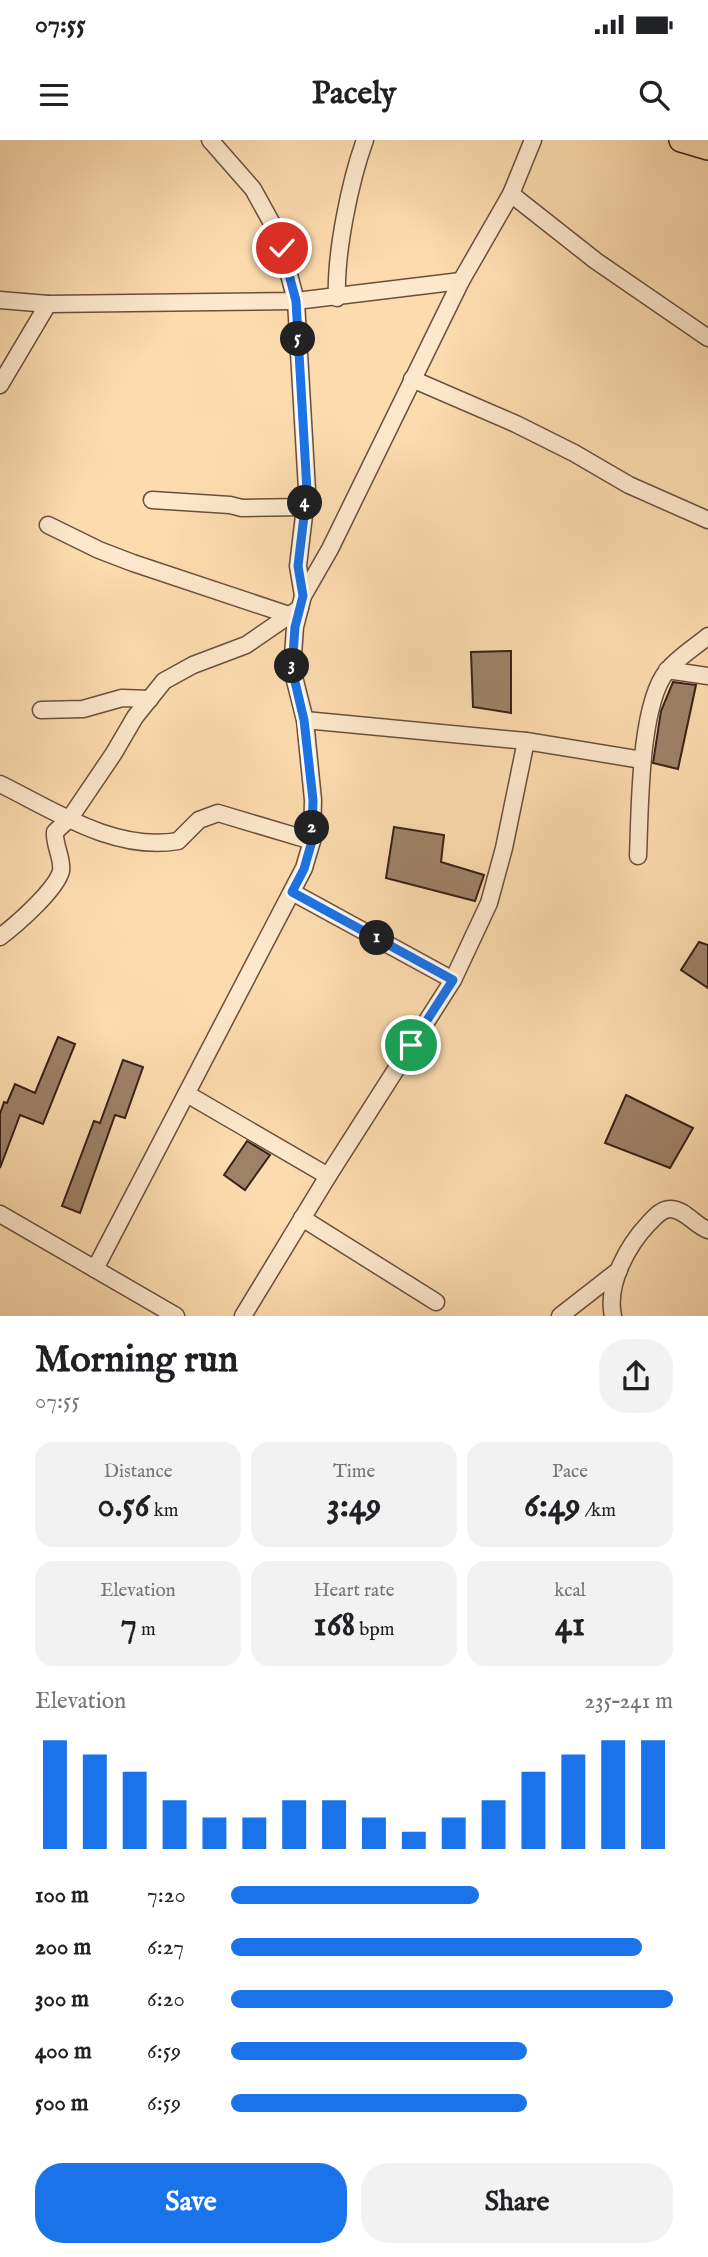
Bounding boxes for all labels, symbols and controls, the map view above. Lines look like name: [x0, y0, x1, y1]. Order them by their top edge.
text: 07:55: [35, 8, 86, 41]
text: Pacely: [312, 74, 396, 115]
icon: menu: [35, 76, 73, 114]
icon: search: [635, 76, 673, 114]
pin: [252, 218, 312, 278]
icon: check: [263, 229, 301, 267]
pin: 5: [280, 322, 316, 356]
text: 5: [294, 326, 301, 350]
pin: 4: [288, 486, 322, 520]
text: 4: [300, 490, 309, 514]
pin: 3: [274, 648, 310, 684]
text: 3: [288, 653, 295, 677]
pin: 2: [294, 810, 330, 846]
text: 2: [307, 815, 316, 839]
pin: 1: [360, 920, 394, 956]
text: 1: [373, 925, 380, 949]
pin: [381, 1015, 441, 1075]
icon: arrive: [392, 1026, 430, 1064]
text: Morning run: [35, 1337, 238, 1385]
button: share: [599, 1339, 673, 1413]
text: 07:55: [35, 1387, 80, 1416]
text: Distance: [104, 1460, 172, 1484]
text: Time: [333, 1460, 375, 1484]
text: Pace: [552, 1460, 588, 1484]
text: 0.56: [97, 1484, 150, 1529]
text: 3:49: [327, 1484, 381, 1529]
text: 6:49: [524, 1484, 580, 1529]
text: km: [150, 1499, 179, 1523]
text: /km: [580, 1499, 616, 1523]
text: Elevation: [100, 1579, 176, 1603]
text: Heart rate: [313, 1579, 395, 1603]
text: kcal: [554, 1579, 586, 1603]
text: 7: [120, 1603, 137, 1648]
text: 168: [314, 1603, 355, 1648]
text: 41: [555, 1603, 585, 1648]
text: m: [137, 1618, 156, 1642]
text: bpm: [355, 1618, 394, 1642]
text: Elevation: [35, 1687, 126, 1716]
text: 235–241 m: [584, 1687, 673, 1716]
text: 100 m: [35, 1881, 89, 1910]
text: 7:20: [147, 1881, 186, 1910]
text: 200 m: [35, 1933, 91, 1962]
text: 6:27: [147, 1933, 184, 1962]
text: 300 m: [35, 1985, 89, 2014]
text: 6:20: [147, 1985, 185, 2014]
text: 400 m: [35, 2037, 92, 2066]
text: 6:59: [147, 2037, 181, 2066]
text: 500 m: [35, 2089, 89, 2118]
text: 6:59: [147, 2089, 181, 2118]
button: Save: [35, 2163, 347, 2243]
button: Share: [361, 2163, 673, 2243]

